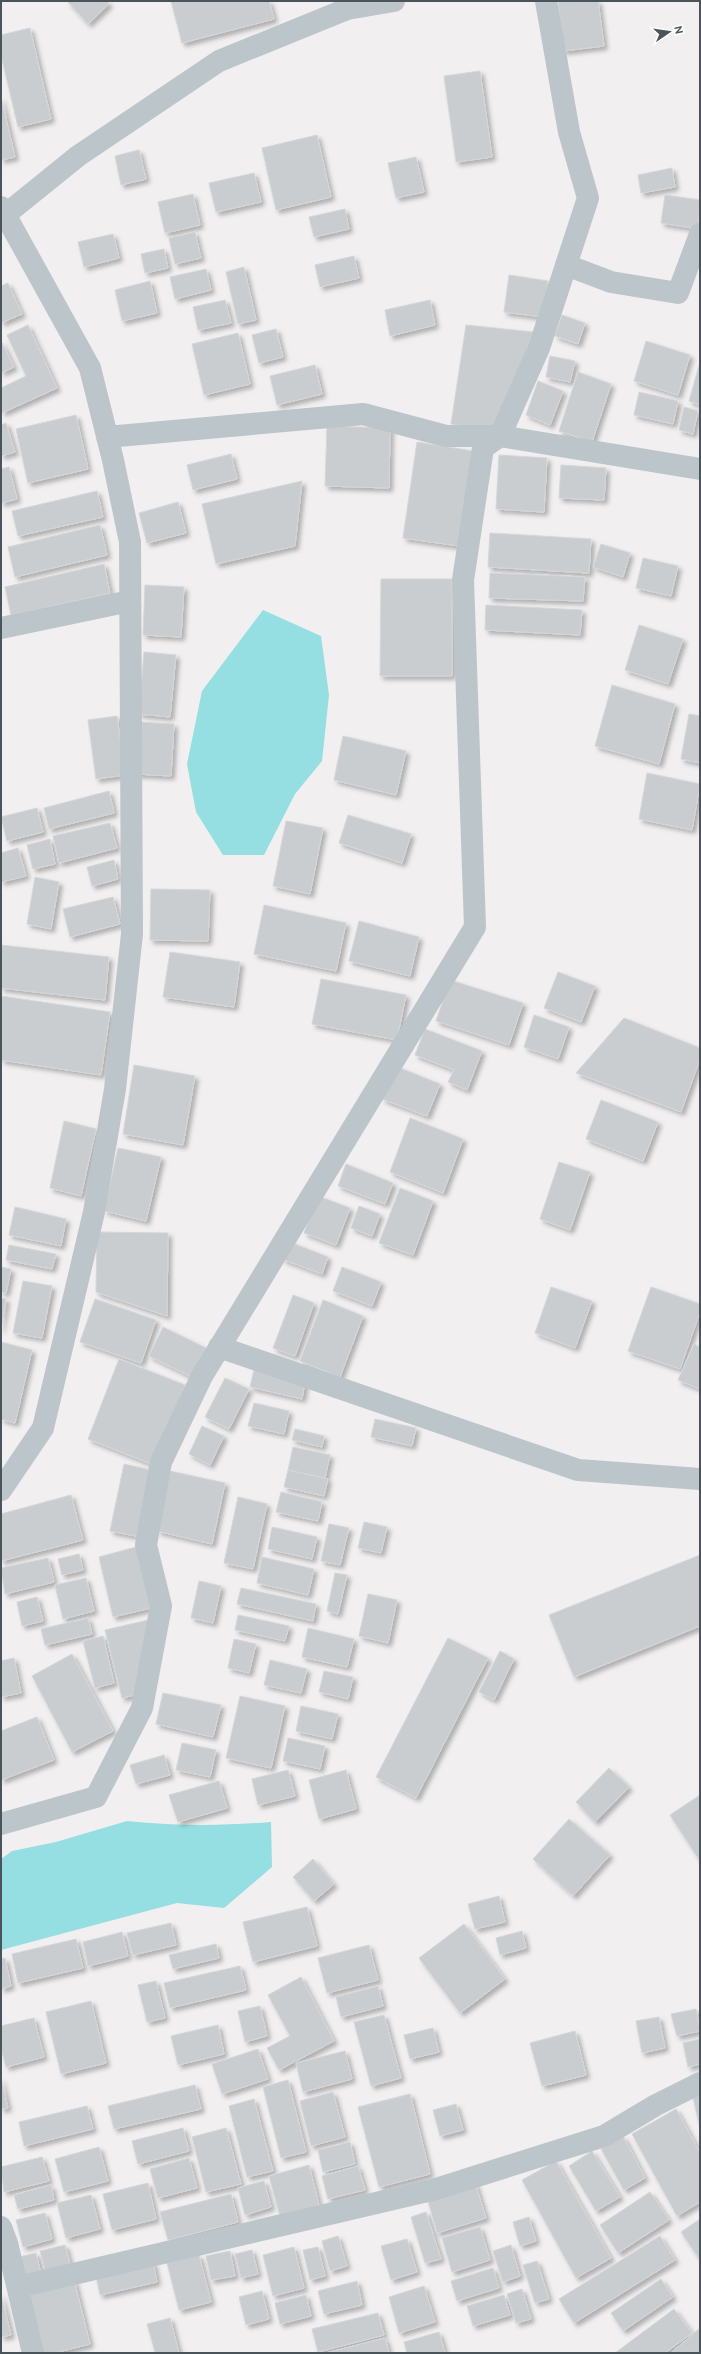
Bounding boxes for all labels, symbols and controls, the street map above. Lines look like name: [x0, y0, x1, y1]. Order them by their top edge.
north arrow: [649, 12, 689, 52]
text: N: [672, 24, 686, 35]

